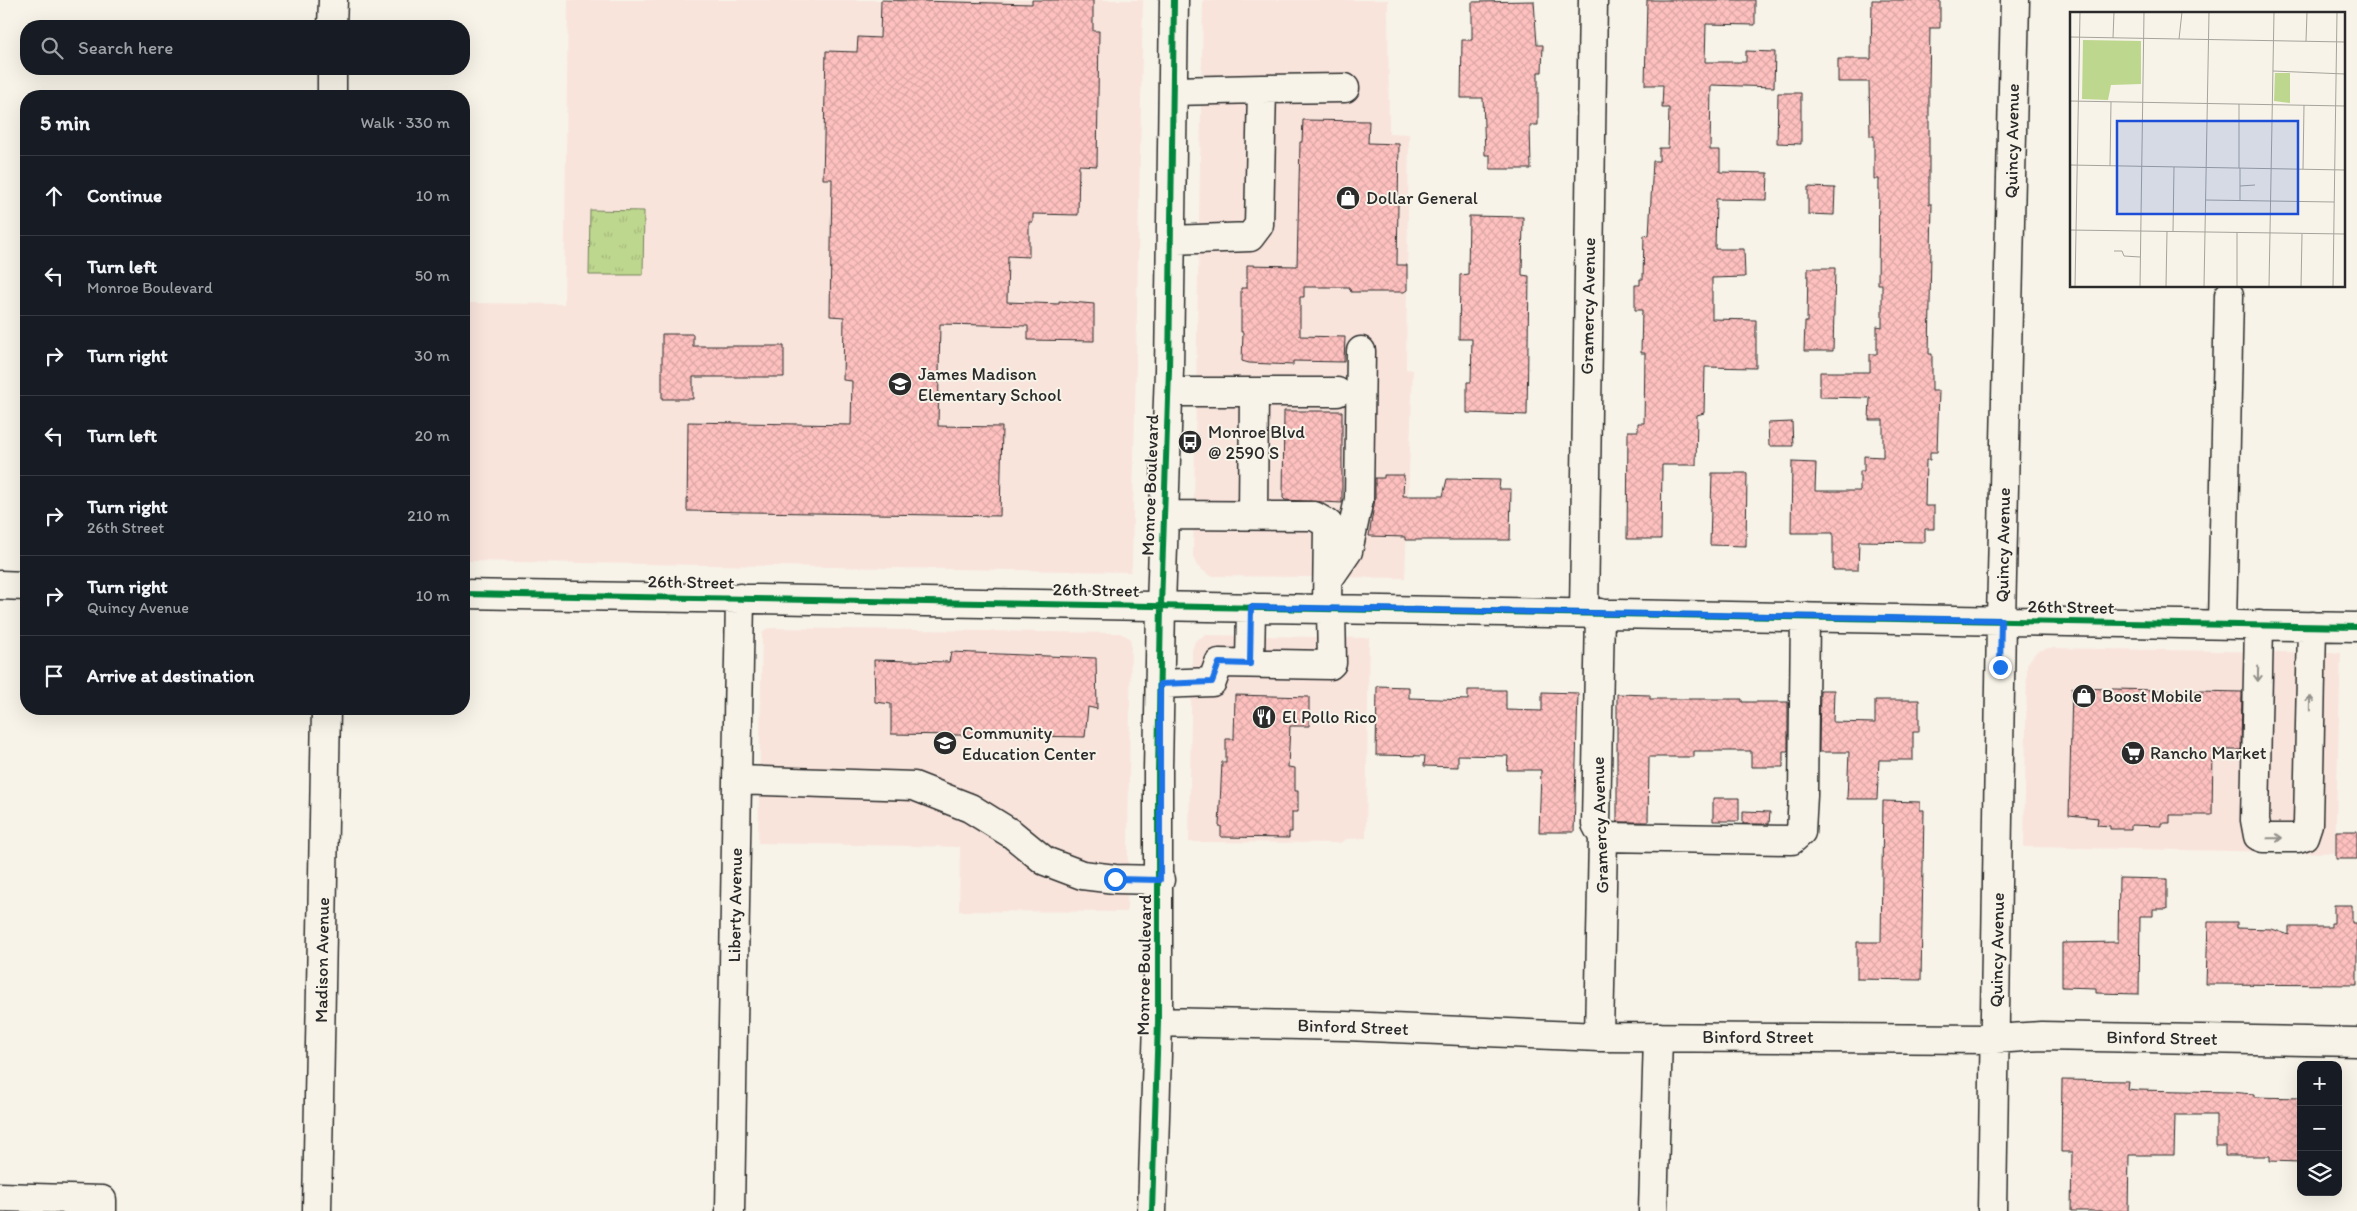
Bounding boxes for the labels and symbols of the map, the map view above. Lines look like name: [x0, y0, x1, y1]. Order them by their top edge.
inset map: [2070, 12, 2344, 288]
street label: Quincy Avenue: [2000, 83, 2024, 199]
shop icon: Dollar General: [1335, 185, 1361, 211]
place label: Dollar General: [1366, 187, 1478, 209]
street label: Gramercy Avenue: [1576, 237, 1600, 375]
place label: James Madison Elementary School: [918, 363, 1062, 406]
school or university icon: James Madison Elementary School: [887, 371, 913, 397]
street label: Monroe Boulevard: [1137, 414, 1163, 556]
place label: Monroe Blvd @ 2590 S: [1208, 421, 1305, 464]
bus stop icon: Monroe Blvd @ 2590 S: [1177, 429, 1203, 455]
street label: Quincy Avenue: [1991, 487, 2015, 603]
street label: 26th Street: [647, 570, 735, 594]
street label: 26th Street: [1052, 578, 1140, 602]
street label: 26th Street: [2027, 595, 2115, 619]
route end: [1989, 656, 2012, 679]
one-way arrow: [2253, 665, 2263, 681]
shop icon: Boost Mobile: [2071, 683, 2097, 709]
place label: Boost Mobile: [2102, 685, 2202, 707]
one-way arrow: [2306, 695, 2315, 711]
restaurant icon: El Pollo Rico: [1251, 704, 1277, 730]
place label: El Pollo Rico: [1282, 706, 1377, 728]
place label: Community Education Center: [962, 722, 1097, 765]
school or university icon: Community Education Center: [932, 730, 958, 756]
supermarket icon: Rancho Market: [2120, 740, 2146, 766]
place label: Rancho Market: [2150, 742, 2267, 764]
street label: Gramercy Avenue: [1587, 756, 1613, 894]
one-way arrow: [2267, 833, 2283, 843]
street label: Liberty Avenue: [723, 847, 747, 963]
route start: [1104, 868, 1127, 891]
street label: Quincy Avenue: [1985, 892, 2009, 1008]
street label: Monroe Boulevard: [1132, 894, 1156, 1036]
street label: Madison Avenue: [310, 897, 334, 1023]
street label: Binford Street: [1297, 1014, 1409, 1040]
street label: Binford Street: [1702, 1026, 1814, 1048]
street label: Binford Street: [2106, 1026, 2218, 1050]

